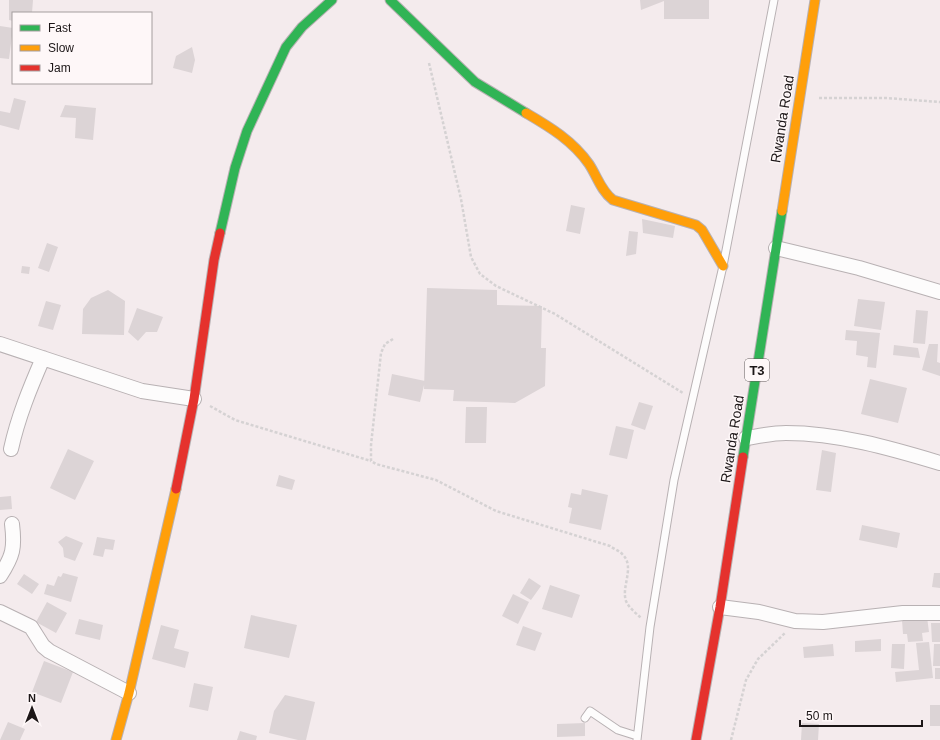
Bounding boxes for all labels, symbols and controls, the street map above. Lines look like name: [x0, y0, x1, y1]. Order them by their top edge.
legend: [12, 12, 152, 84]
text: Fast: [48, 21, 72, 35]
text: Slow: [48, 41, 74, 55]
text: Jam: [48, 61, 71, 75]
street label: Rwanda Road: [767, 74, 797, 164]
road number: T3: [745, 359, 769, 381]
street label: Rwanda Road: [717, 394, 747, 484]
north arrow: [12, 688, 52, 728]
text: N: [28, 692, 36, 704]
scale bar: [800, 702, 922, 728]
text: 50 m: [806, 709, 833, 723]

